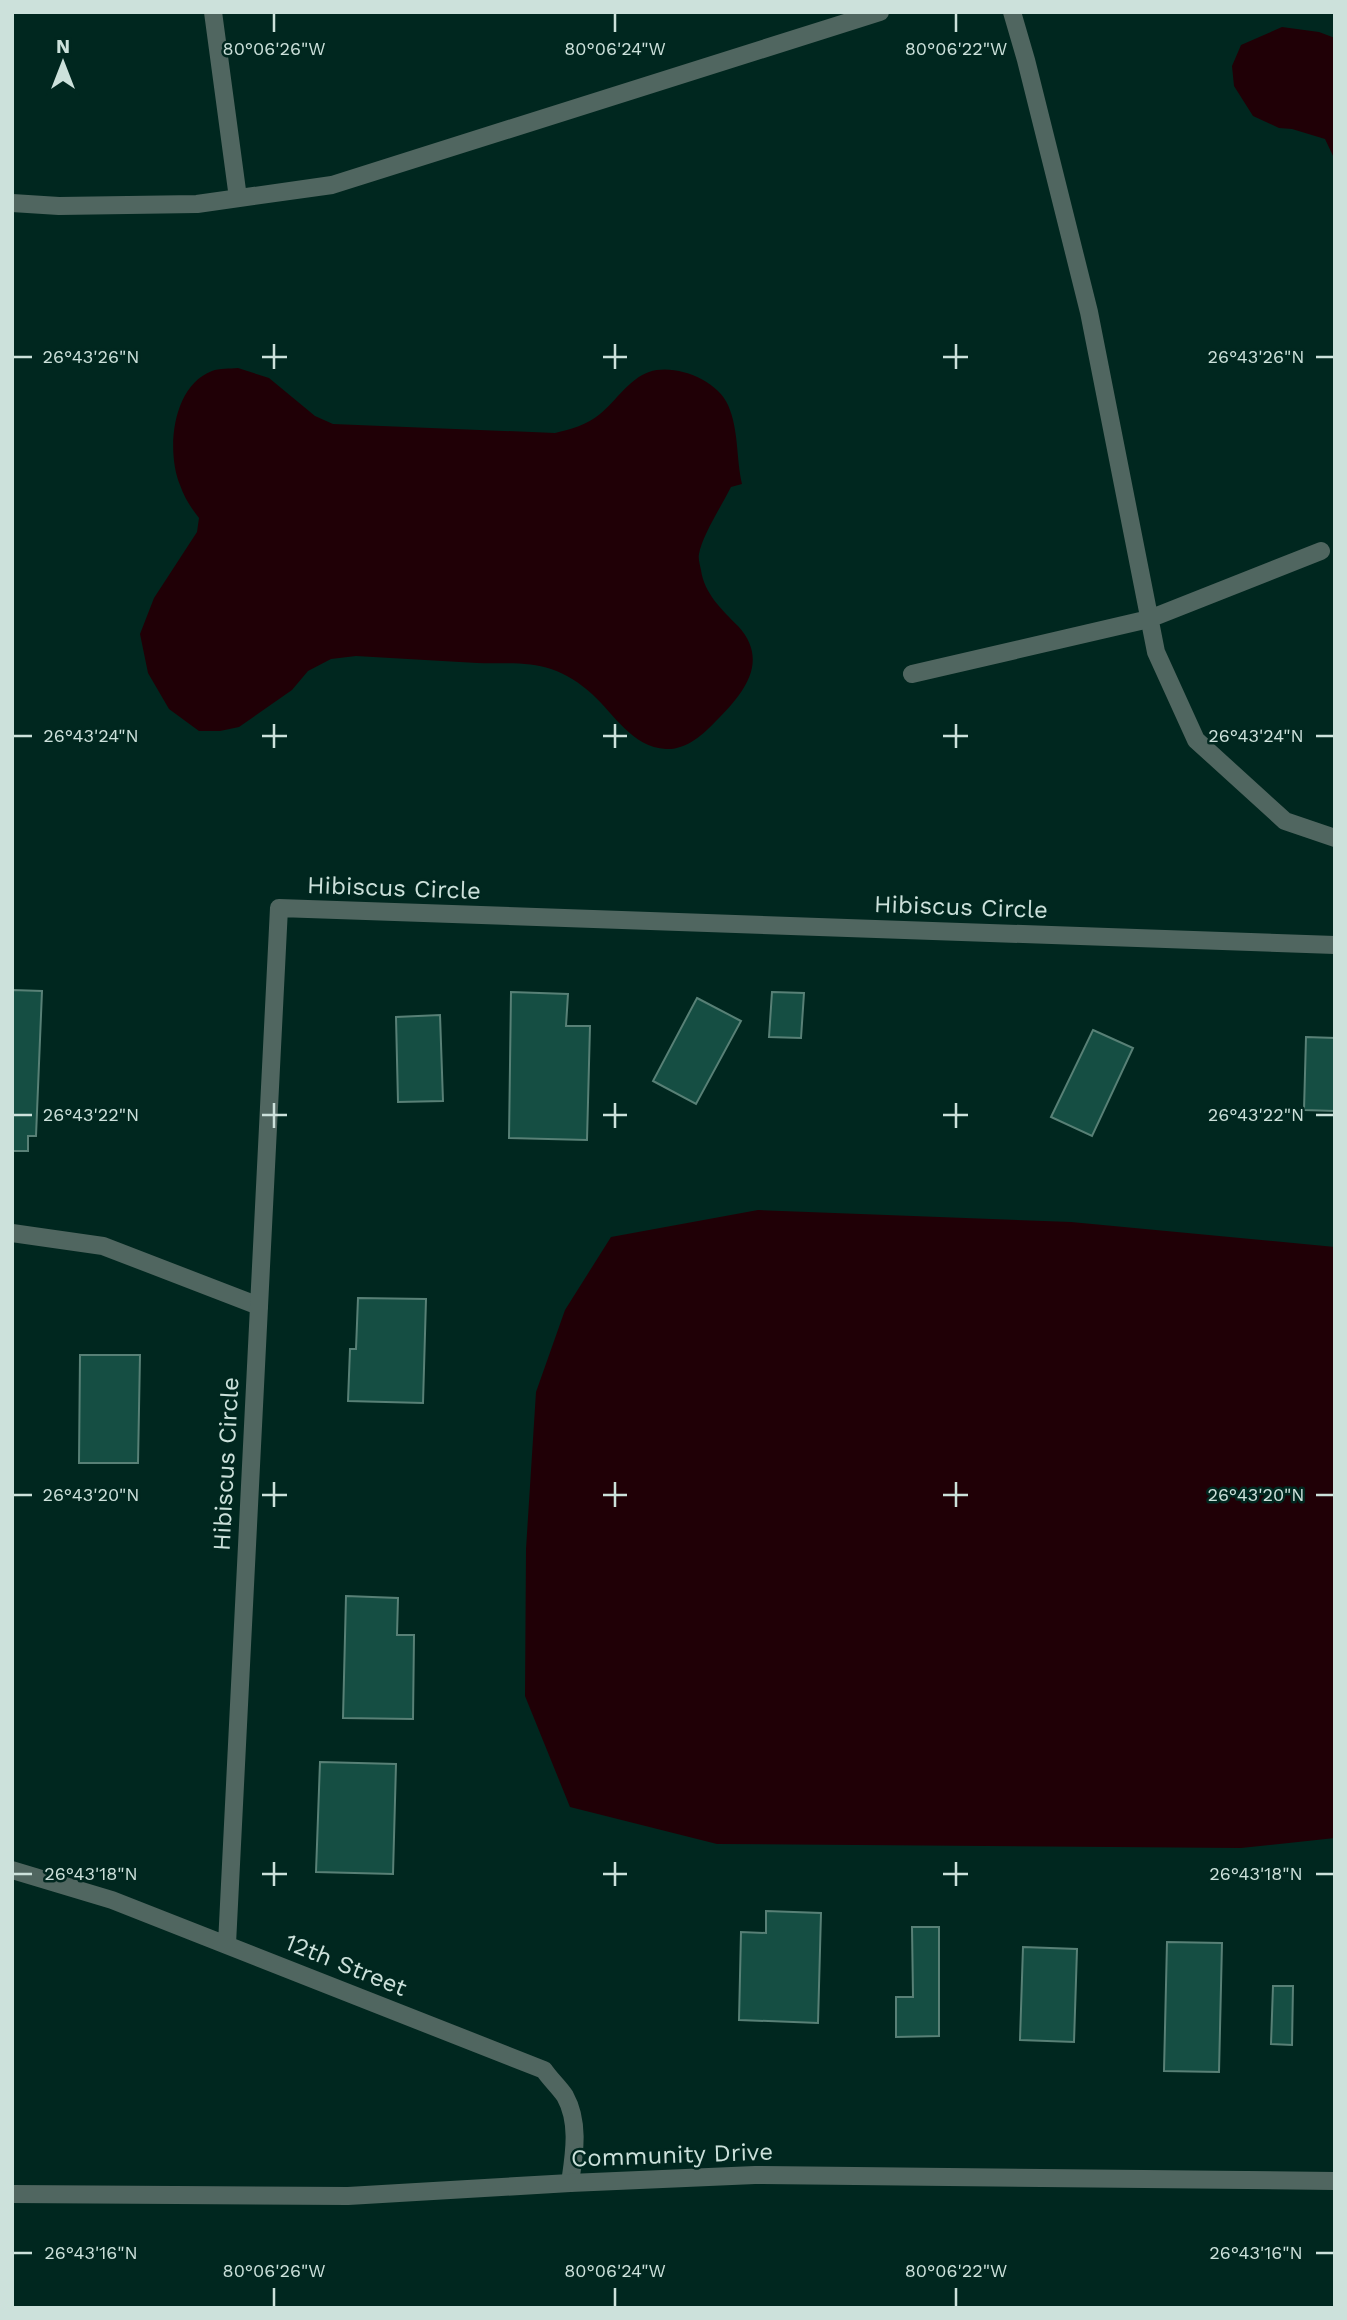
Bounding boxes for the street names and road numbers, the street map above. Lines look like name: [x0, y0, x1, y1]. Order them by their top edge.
street label: Hibiscus Circle: [307, 871, 481, 905]
street label: Hibiscus Circle: [874, 890, 1048, 924]
street label: Hibiscus Circle: [207, 1376, 245, 1552]
street label: 12th Street: [281, 1928, 411, 2002]
street label: Community Drive: [570, 2137, 774, 2173]

